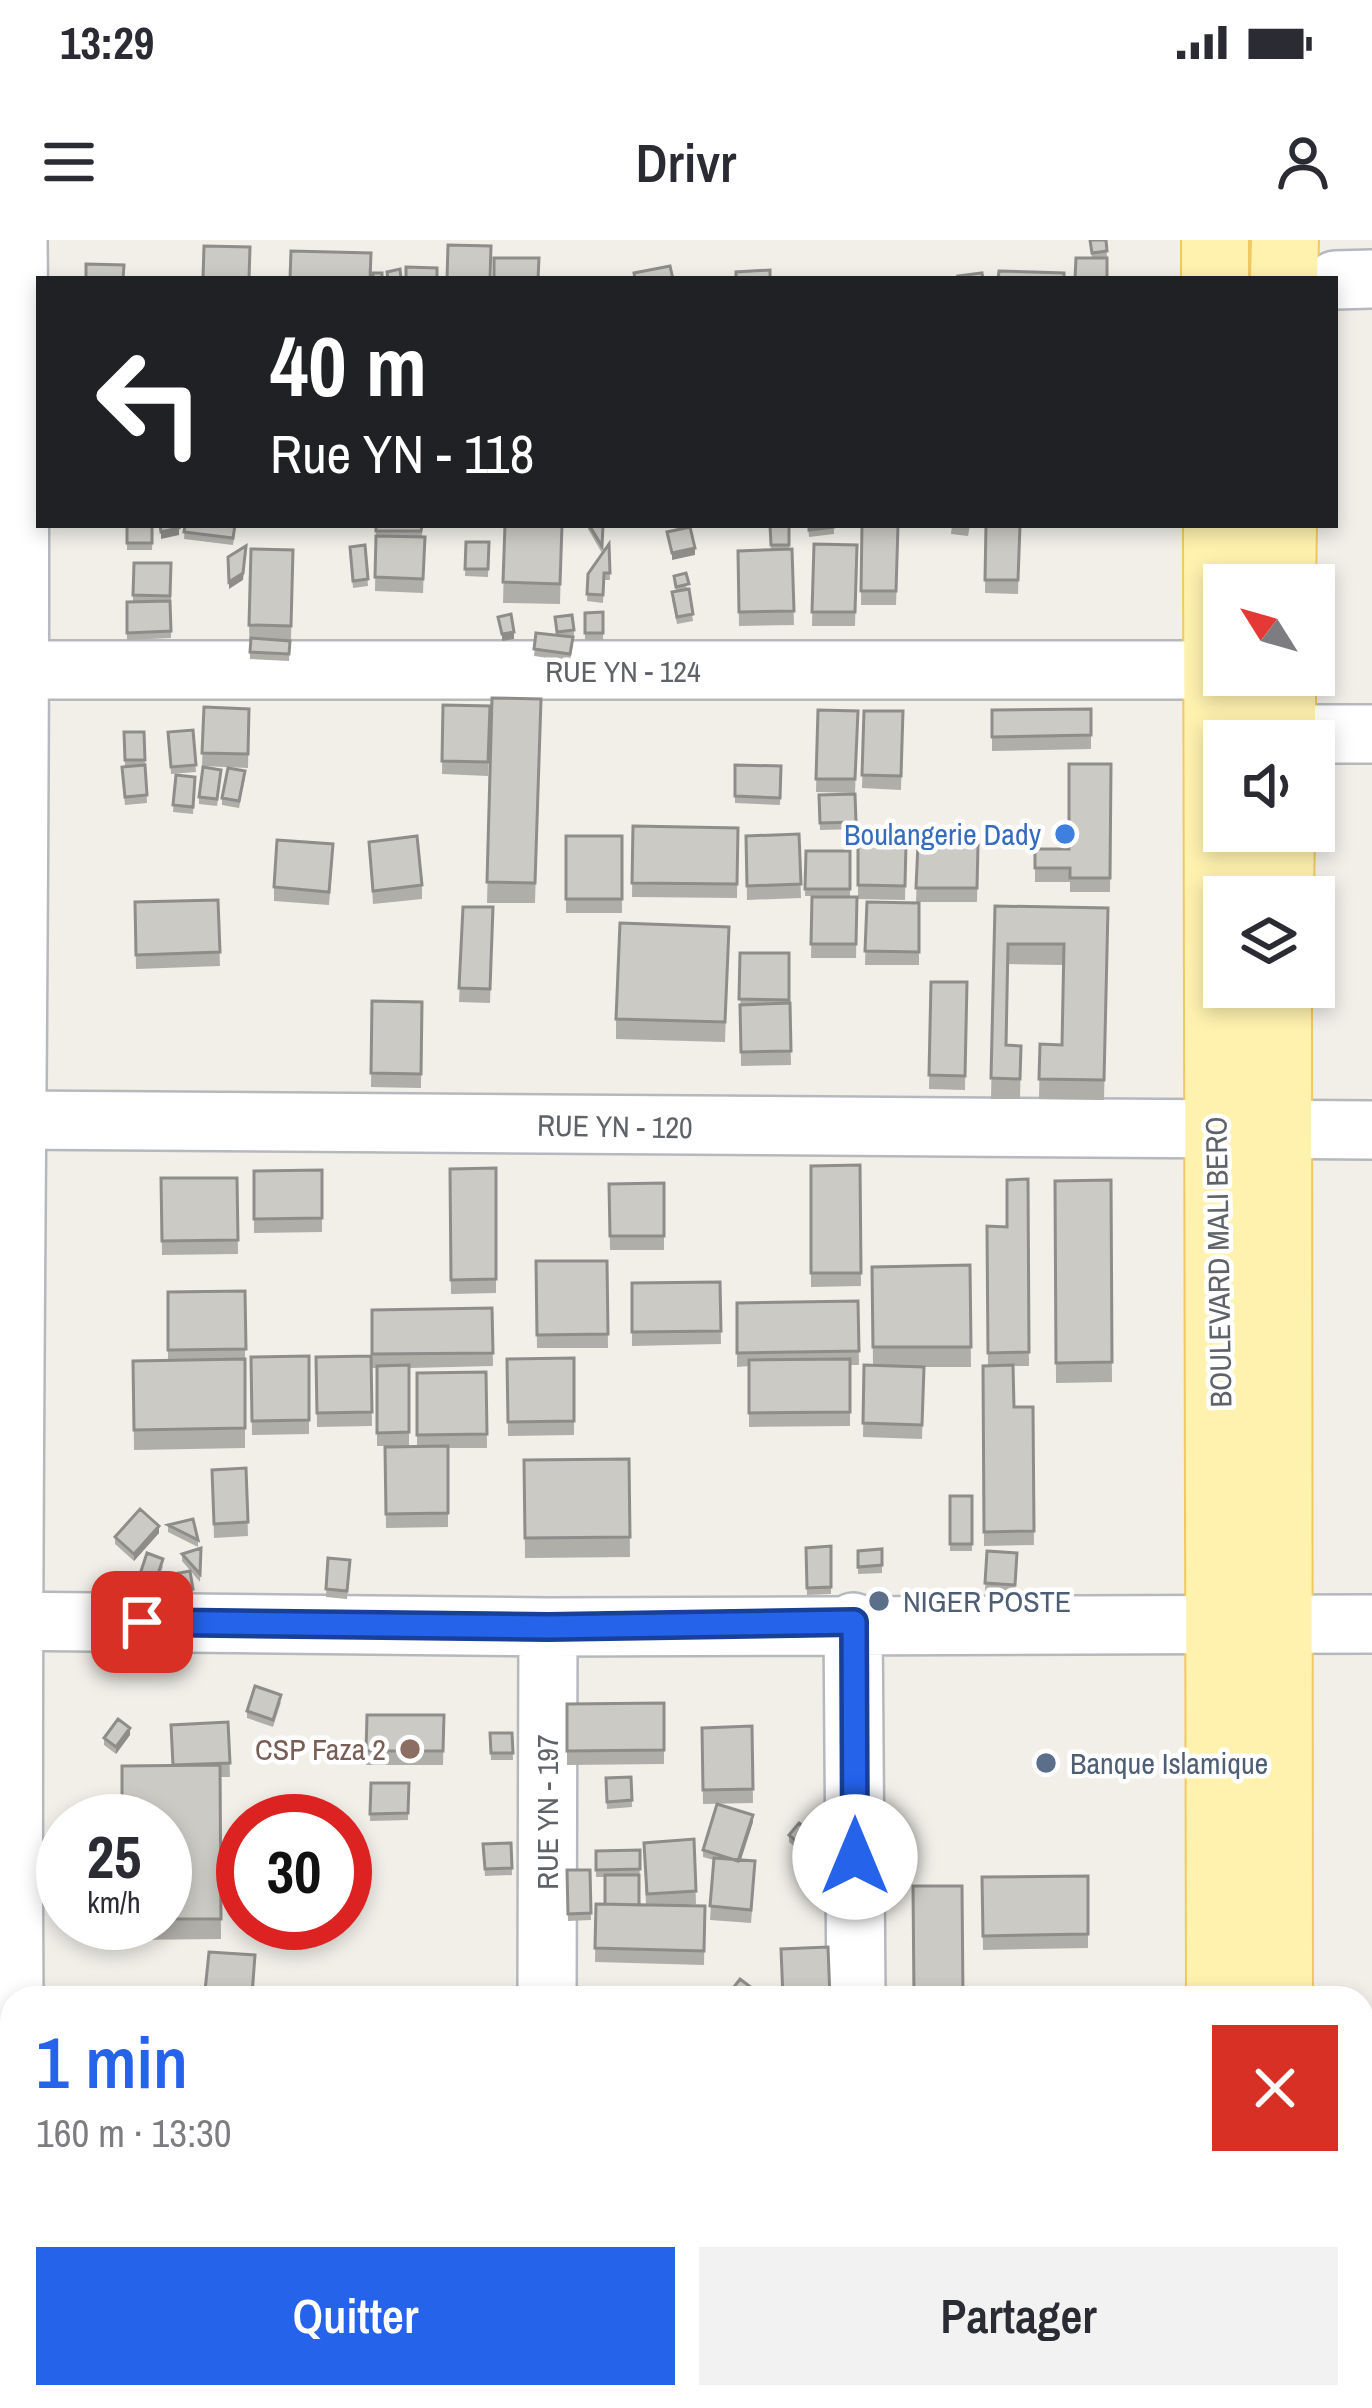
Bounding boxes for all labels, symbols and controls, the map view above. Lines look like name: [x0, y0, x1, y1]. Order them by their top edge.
text: 13:29: [60, 12, 154, 73]
text: Drivr: [636, 126, 736, 199]
icon: menu: [36, 129, 102, 195]
icon: person: [1270, 129, 1336, 195]
text: 40 m: [270, 309, 427, 422]
icon: left: [72, 324, 228, 480]
text: Rue YN - 118: [270, 417, 534, 490]
north arrow: [1203, 564, 1335, 696]
map controls: [1203, 564, 1335, 1008]
street label: RUE YN - 124: [545, 651, 701, 691]
button: sound: [1203, 720, 1335, 852]
place label: Boulangerie Dady: [844, 814, 1042, 854]
marker: Boulangerie Dady: [1052, 821, 1078, 847]
button: layers: [1203, 876, 1335, 1008]
street label: RUE YN - 120: [537, 1105, 693, 1147]
street label: BOULEVARD MALI BERO: [1195, 1116, 1241, 1408]
pin: [91, 1571, 193, 1673]
place label: NIGER POSTE: [903, 1581, 1071, 1621]
marker: NIGER POSTE: [866, 1588, 892, 1614]
icon: arrive: [109, 1589, 175, 1655]
place label: CSP Faza 2: [255, 1729, 386, 1769]
street label: RUE YN - 197: [527, 1734, 567, 1890]
marker: CSP Faza 2: [397, 1736, 423, 1762]
place label: Banque Islamique: [1070, 1743, 1268, 1783]
marker: Banque Islamique: [1033, 1750, 1059, 1776]
speed limit sign: 30: [216, 1794, 372, 1950]
position arrow: [792, 1794, 918, 1920]
text: 25: [87, 1816, 141, 1897]
text: km/h: [87, 1882, 141, 1922]
text: 1 min: [36, 2013, 188, 2110]
button: close: [1212, 2025, 1338, 2151]
text: 160 m · 13:30: [36, 2107, 232, 2159]
button: Quitter: [36, 2247, 675, 2385]
button: Partager: [699, 2247, 1338, 2385]

